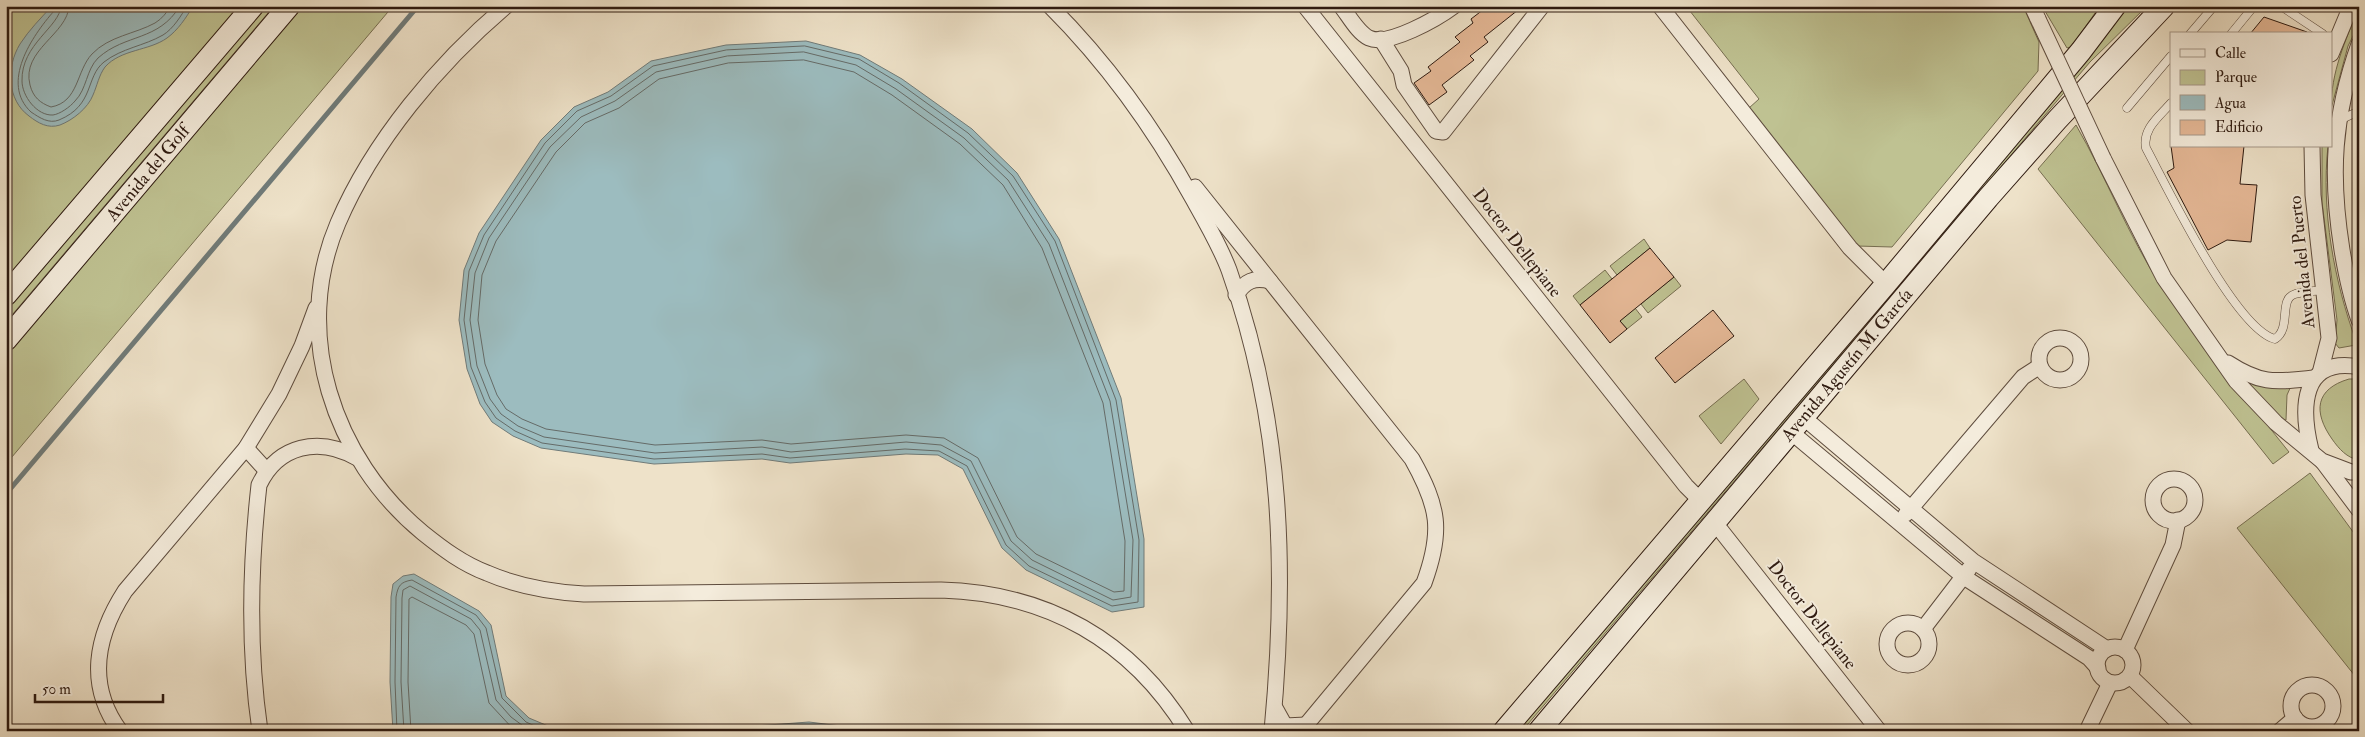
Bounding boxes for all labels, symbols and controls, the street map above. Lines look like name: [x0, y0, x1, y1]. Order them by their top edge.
legend: [2170, 32, 2332, 148]
text: Calle: [2215, 44, 2246, 63]
text: Parque: [2215, 68, 2257, 87]
text: Agua: [2214, 94, 2247, 113]
street label: Avenida del Golf: [100, 118, 197, 227]
text: Edificio: [2215, 118, 2263, 137]
street label: Doctor Dellepiane: [1467, 184, 1567, 303]
street label: Avenida del Puerto: [2284, 194, 2321, 331]
street label: Avenida Agustín M. García: [1775, 283, 1918, 447]
street label: Doctor Dellepiane: [1762, 556, 1862, 675]
scale bar: [35, 672, 162, 704]
text: 50 m: [42, 680, 71, 699]

